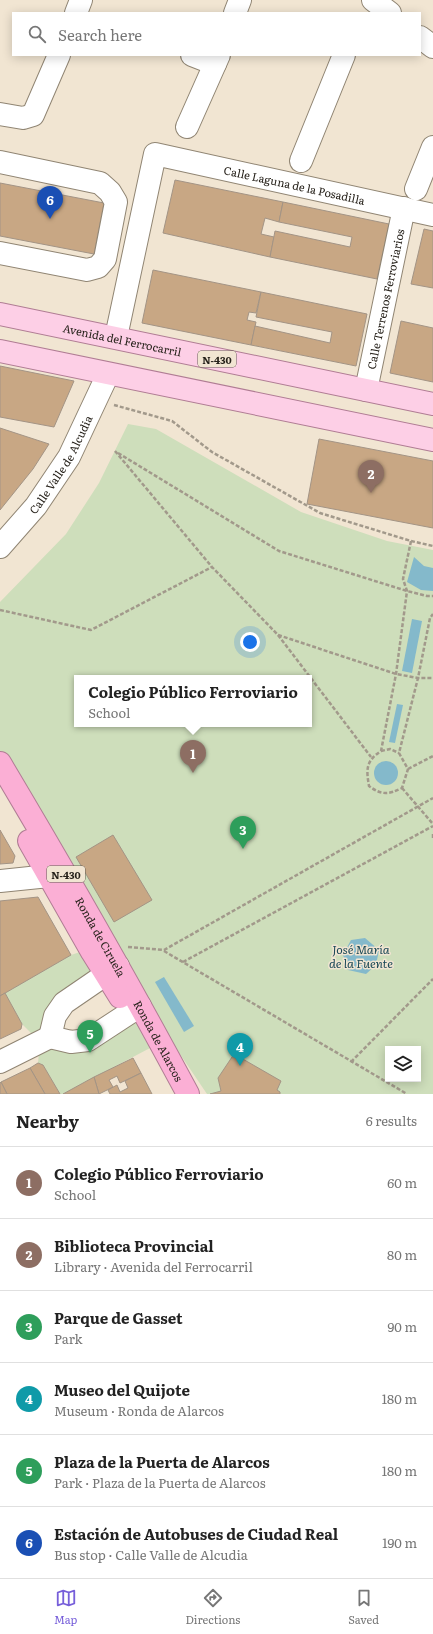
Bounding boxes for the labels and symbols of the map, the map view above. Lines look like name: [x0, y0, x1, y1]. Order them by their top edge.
street label: Calle Laguna de la Posadilla: [222, 161, 367, 208]
pin: 6: [37, 186, 63, 219]
street label: Calle Terrenos Ferroviarios: [363, 227, 407, 371]
street label: Avenida del Ferrocarril: [62, 319, 183, 360]
road number: N-430: [198, 351, 236, 367]
street label: Calle Valle de Alcudia: [25, 412, 96, 517]
pin: 2: [358, 460, 384, 493]
your location: [240, 632, 260, 652]
pin: 1: [180, 740, 206, 773]
pin: 3: [230, 816, 256, 849]
road number: N-430: [47, 866, 85, 882]
street label: Ronda de Ciruela: [72, 894, 130, 980]
water label: José María de la Fuente: [329, 940, 393, 972]
street label: Ronda de Alarcos: [130, 997, 188, 1084]
pin: 5: [77, 1020, 103, 1053]
pin: 4: [227, 1033, 253, 1066]

